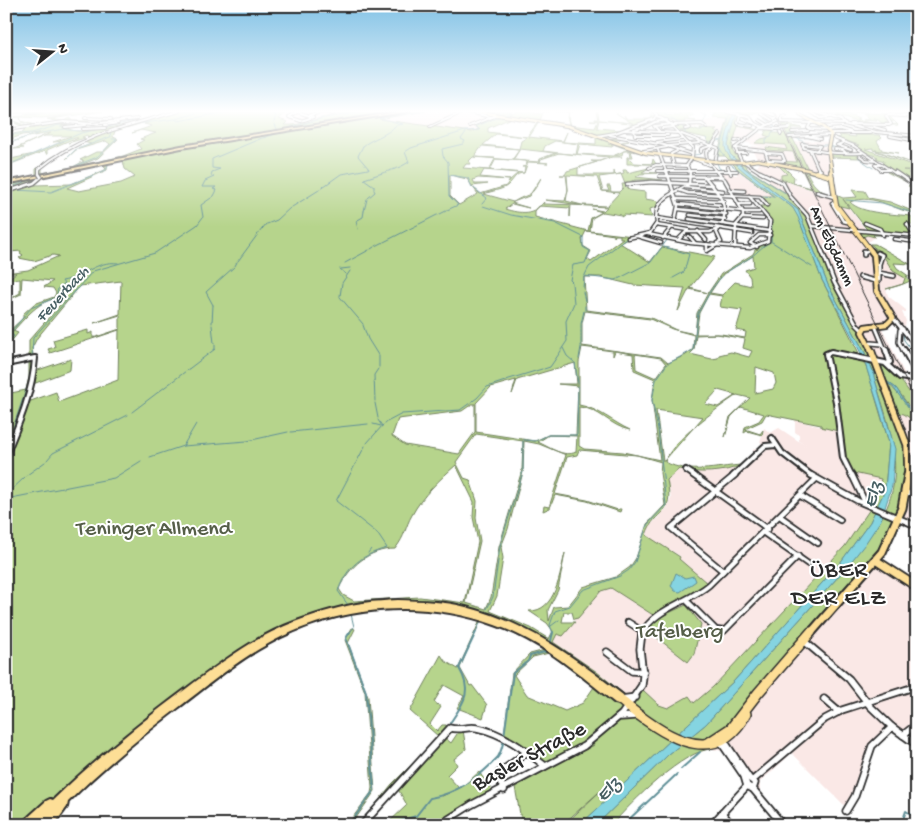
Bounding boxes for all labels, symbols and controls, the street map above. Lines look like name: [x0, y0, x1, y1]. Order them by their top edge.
north arrow: [28, 28, 78, 78]
text: N: [53, 42, 72, 56]
street label: Am Elzdamm: [804, 203, 858, 290]
water label: Feuerbach: [33, 263, 94, 327]
water label: Elz: [859, 478, 890, 511]
park label: Teninger Allmend: [74, 517, 234, 543]
district label: ÜBER DER ELZ: [789, 557, 887, 614]
park label: Tafelberg: [635, 620, 723, 646]
street label: Basler Straße: [468, 716, 592, 799]
water label: Elz: [592, 773, 627, 808]

